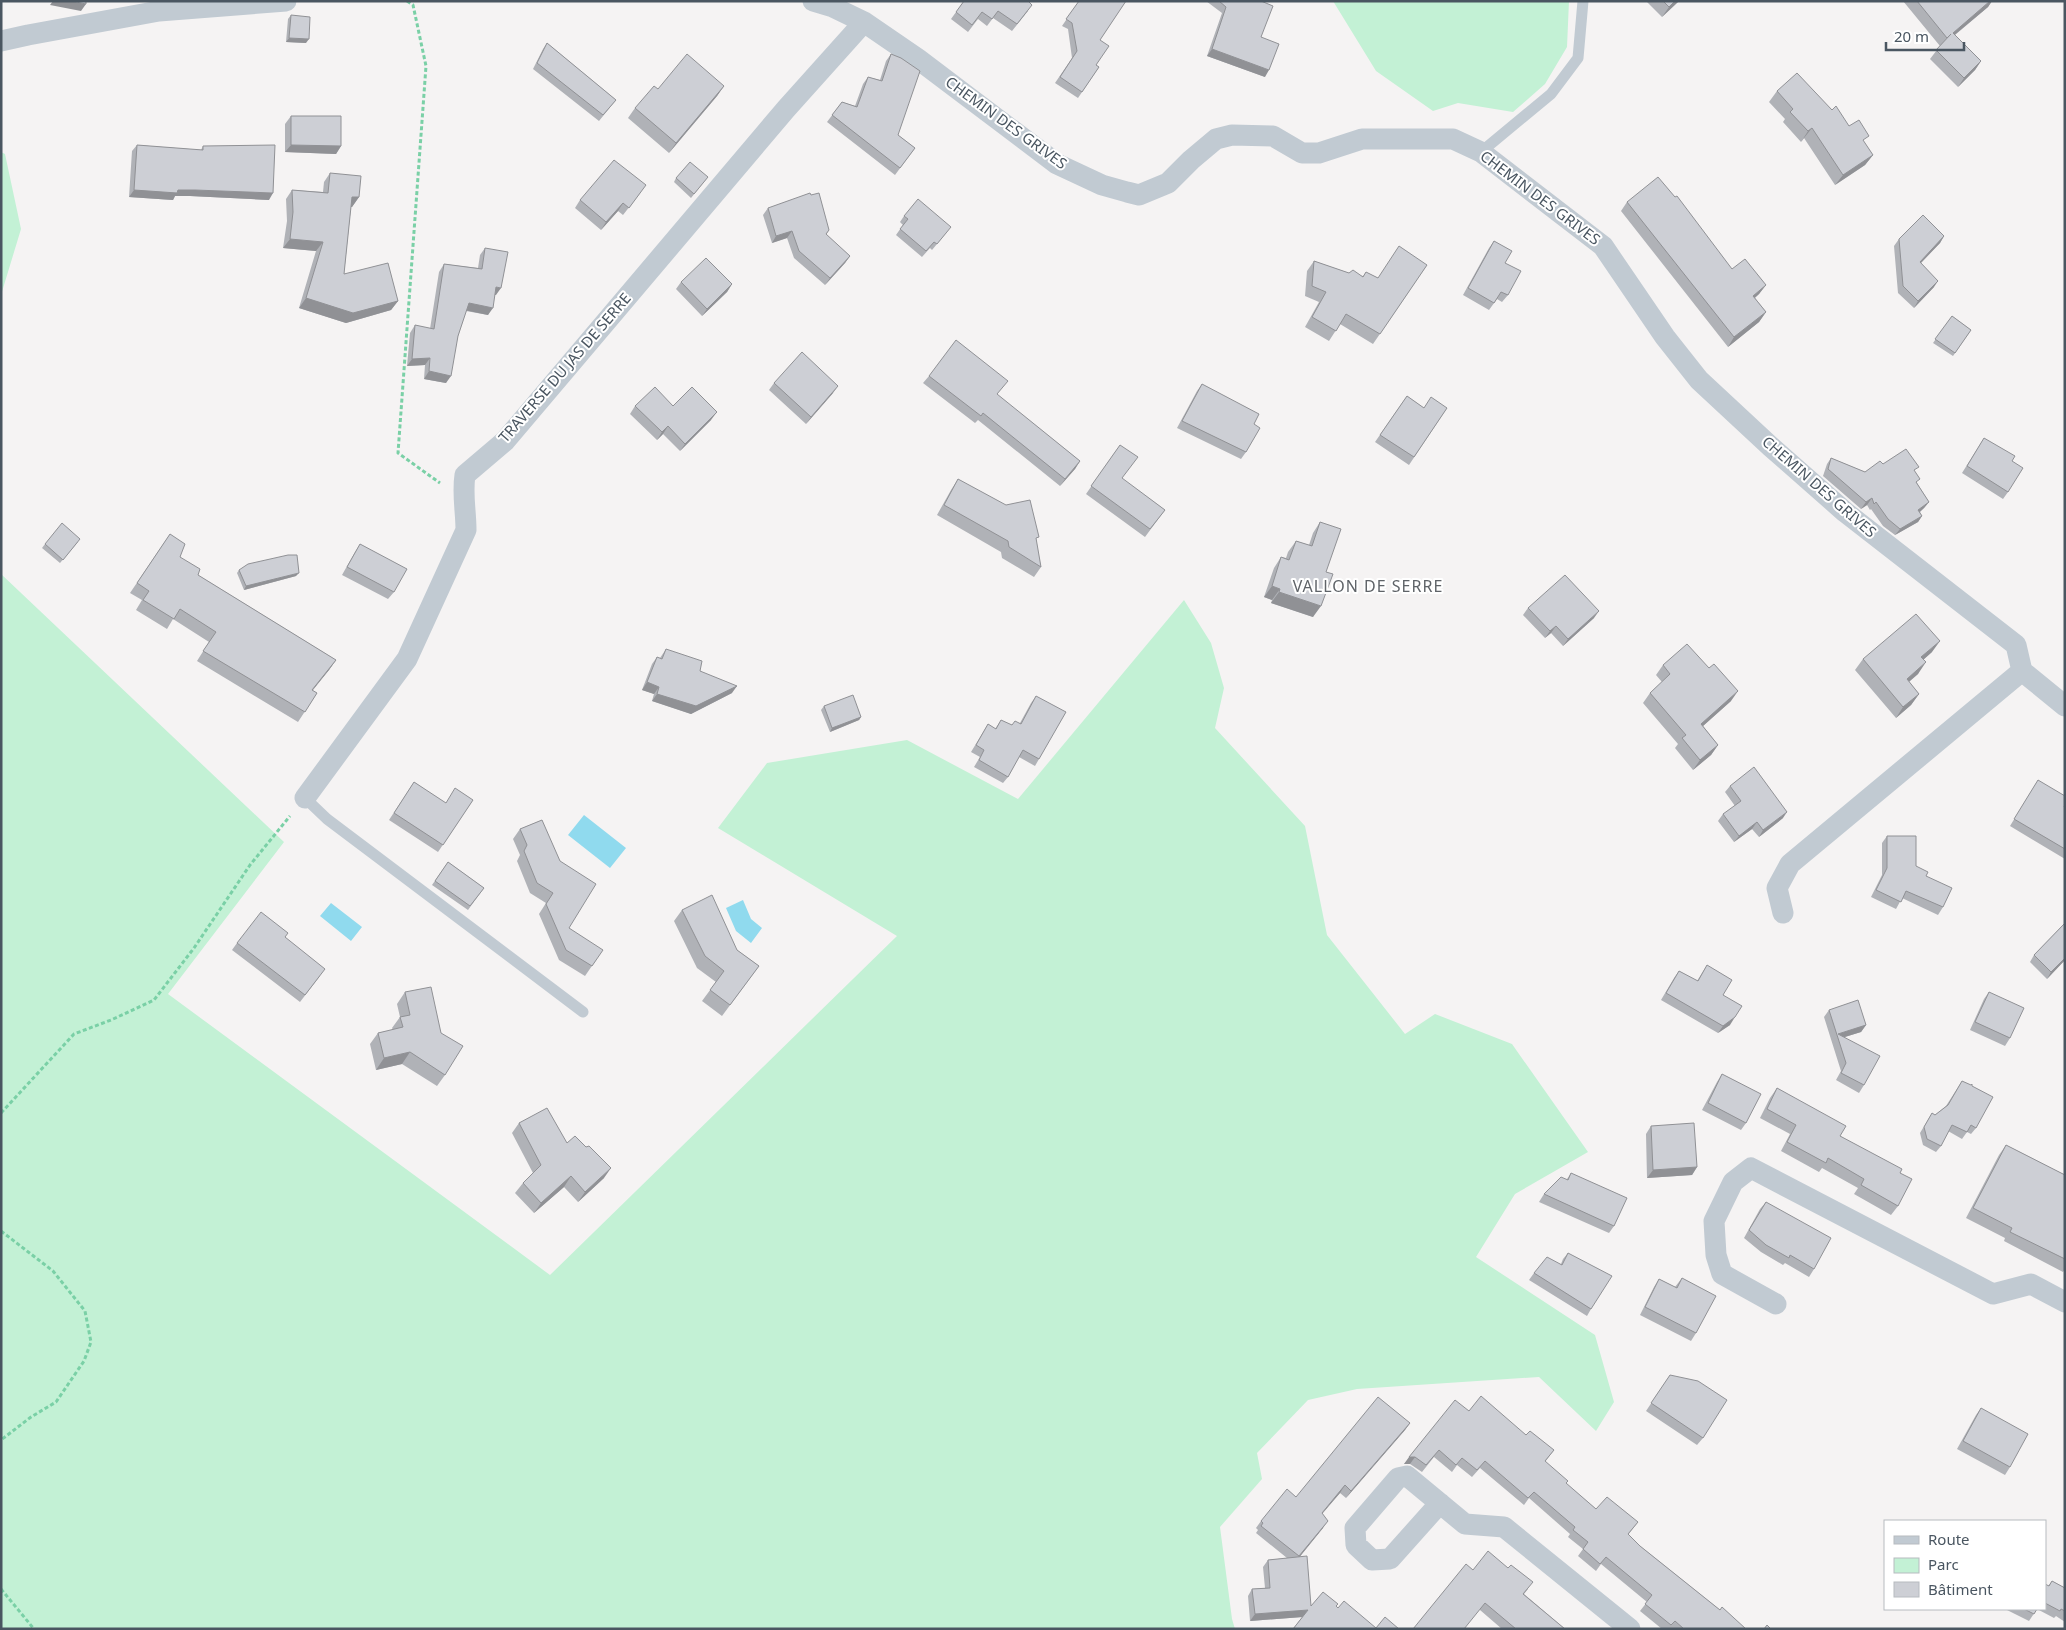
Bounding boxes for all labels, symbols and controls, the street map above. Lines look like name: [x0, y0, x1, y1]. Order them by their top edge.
scale bar: [1886, 20, 1964, 52]
text: 20 m: [1894, 26, 1929, 46]
street label: CHEMIN DES GRIVES: [942, 71, 1071, 173]
street label: CHEMIN DES GRIVES: [1477, 146, 1605, 249]
street label: TRAVERSE DU JAS DE SERRE: [494, 288, 635, 446]
street label: CHEMIN DES GRIVES: [1758, 431, 1881, 541]
district label: VALLON DE SERRE: [1293, 575, 1443, 597]
legend: [1884, 1520, 2046, 1610]
text: Route: [1928, 1529, 1970, 1549]
text: Parc: [1928, 1554, 1959, 1574]
text: Bâtiment: [1928, 1579, 1993, 1599]

